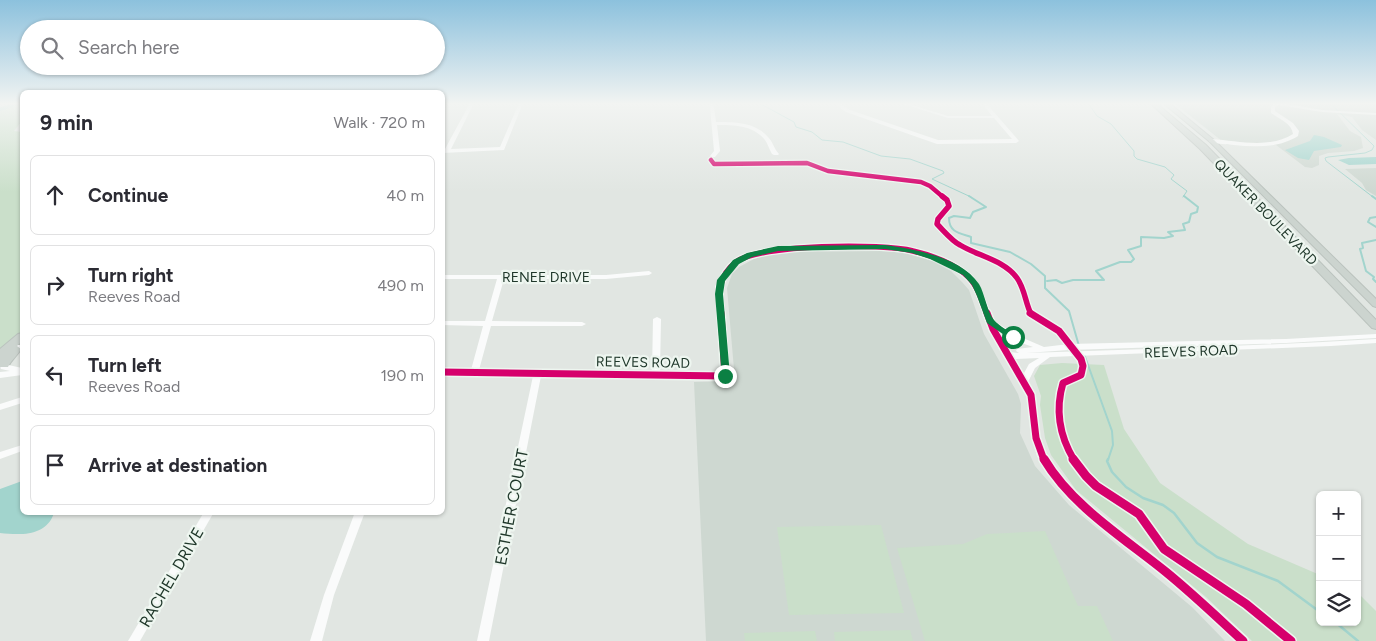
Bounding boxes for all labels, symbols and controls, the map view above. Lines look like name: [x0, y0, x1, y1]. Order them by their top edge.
search box: [20, 20, 445, 75]
icon: search: [38, 34, 66, 62]
text: Search here: [78, 36, 180, 59]
text: 9 min: [40, 110, 93, 135]
text: Walk · 720 m: [334, 113, 425, 132]
street label: QUAKER BOULEVARD: [1210, 156, 1321, 269]
icon: ahead: [41, 181, 69, 209]
text: Continue: [88, 184, 168, 207]
text: 40 m: [386, 186, 424, 205]
text: Turn right: [88, 264, 174, 287]
street label: RENEE DRIVE: [502, 269, 590, 286]
icon: right: [41, 271, 69, 299]
text: 490 m: [377, 276, 424, 295]
text: Reeves Road: [88, 287, 180, 306]
route start: [1002, 326, 1025, 349]
street label: REEVES ROAD: [1144, 341, 1238, 362]
street label: REEVES ROAD: [596, 353, 690, 372]
text: Turn left: [88, 354, 162, 377]
icon: left: [41, 361, 69, 389]
route end: [714, 365, 737, 388]
text: 190 m: [381, 366, 424, 385]
text: Reeves Road: [88, 377, 180, 396]
street label: ESTHER COURT: [491, 447, 532, 567]
icon: arrive: [41, 451, 69, 479]
text: Arrive at destination: [88, 454, 267, 477]
map controls: [1316, 491, 1361, 626]
button: +: [1316, 491, 1361, 536]
street label: RACHEL DRIVE: [135, 524, 208, 630]
button: −: [1316, 536, 1361, 581]
button: layers: [1316, 581, 1361, 626]

